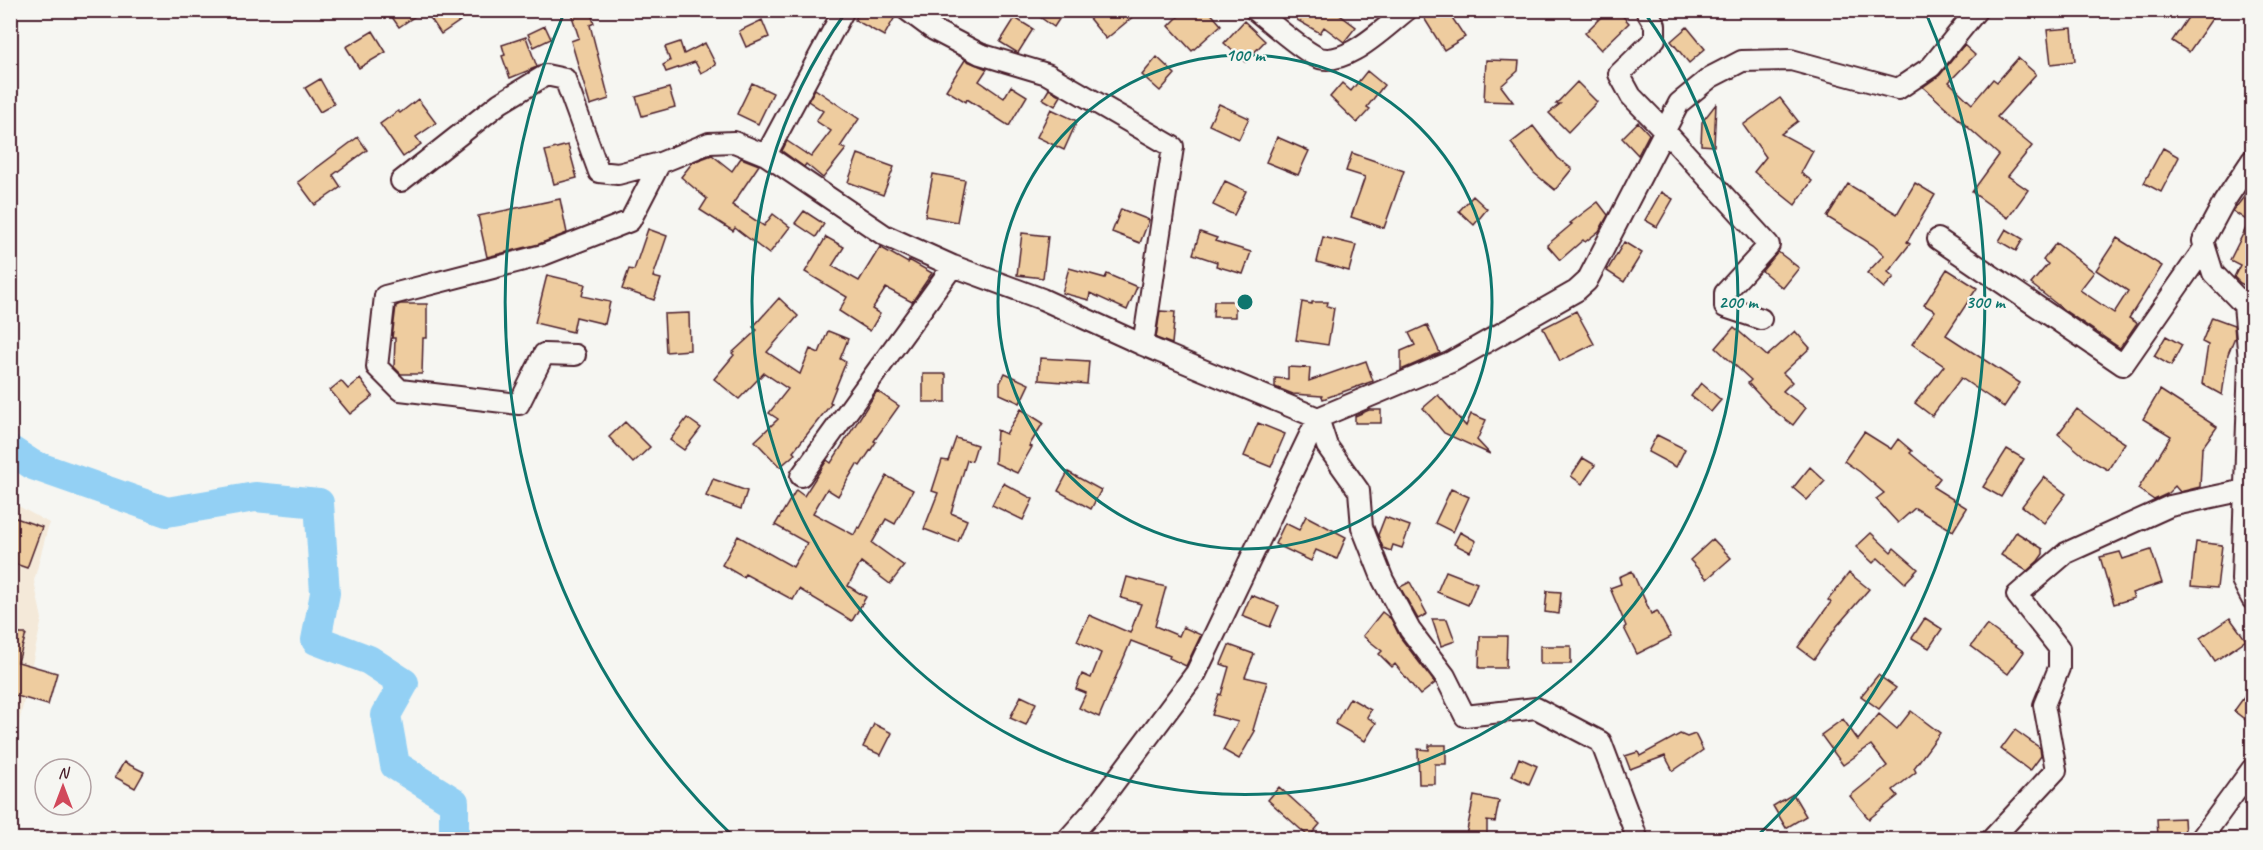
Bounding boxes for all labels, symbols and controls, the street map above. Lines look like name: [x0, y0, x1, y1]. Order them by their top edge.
text: 100 m: [1226, 44, 1266, 66]
text: 200 m: [1719, 291, 1759, 313]
text: 300 m: [1966, 291, 2006, 313]
centre of rings: [1235, 292, 1255, 312]
north arrow: [33, 757, 93, 817]
text: N: [58, 763, 71, 783]

